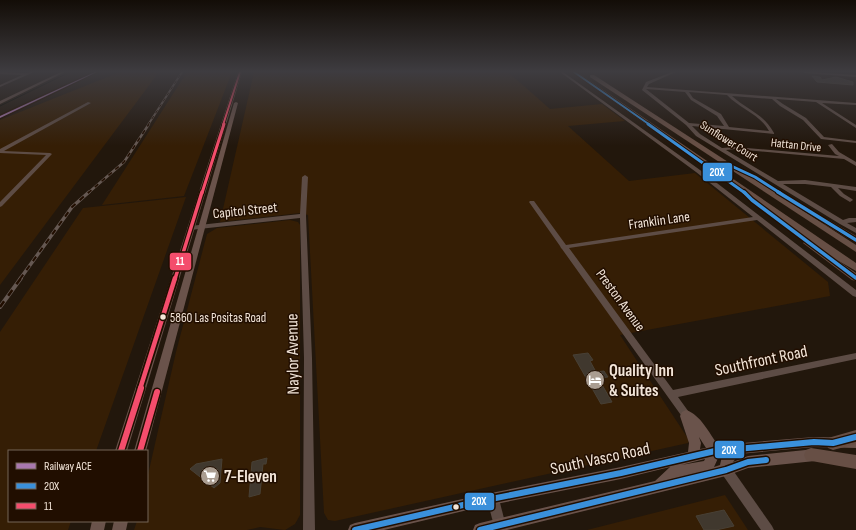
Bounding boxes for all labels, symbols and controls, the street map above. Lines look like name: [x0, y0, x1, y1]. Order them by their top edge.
street label: Sunflower Court: [697, 118, 761, 165]
street label: Hattan Drive: [770, 135, 822, 156]
line badge: 20X: [702, 162, 733, 182]
text: 20X: [709, 166, 725, 179]
street label: Capitol Street: [212, 199, 278, 222]
street label: Franklin Lane: [627, 208, 691, 233]
line badge: 11: [169, 252, 192, 271]
text: 11: [176, 255, 185, 268]
street label: Preston Avenue: [592, 266, 649, 335]
place label: 5860 Las Positas Road: [170, 310, 266, 326]
marker: 5860 Las Positas Road: [158, 312, 168, 322]
street label: Naylor Avenue: [282, 313, 304, 395]
street label: Southfront Road: [713, 341, 809, 381]
place label: Quality Inn & Suites: [609, 361, 674, 401]
hotel icon: Quality Inn & Suites: [584, 369, 606, 391]
street label: South Vasco Road: [549, 439, 652, 479]
line badge: 20X: [714, 440, 745, 459]
text: 20X: [721, 444, 737, 457]
legend: [8, 450, 148, 522]
text: Railway ACE: [44, 459, 92, 474]
supermarket icon: 7-Eleven: [199, 465, 221, 487]
place label: 7-Eleven: [224, 467, 277, 487]
text: 20X: [44, 479, 60, 494]
line badge: 20X: [464, 492, 495, 511]
text: 20X: [471, 495, 487, 508]
text: 11: [44, 499, 53, 514]
unlabelled marker: [451, 502, 461, 512]

